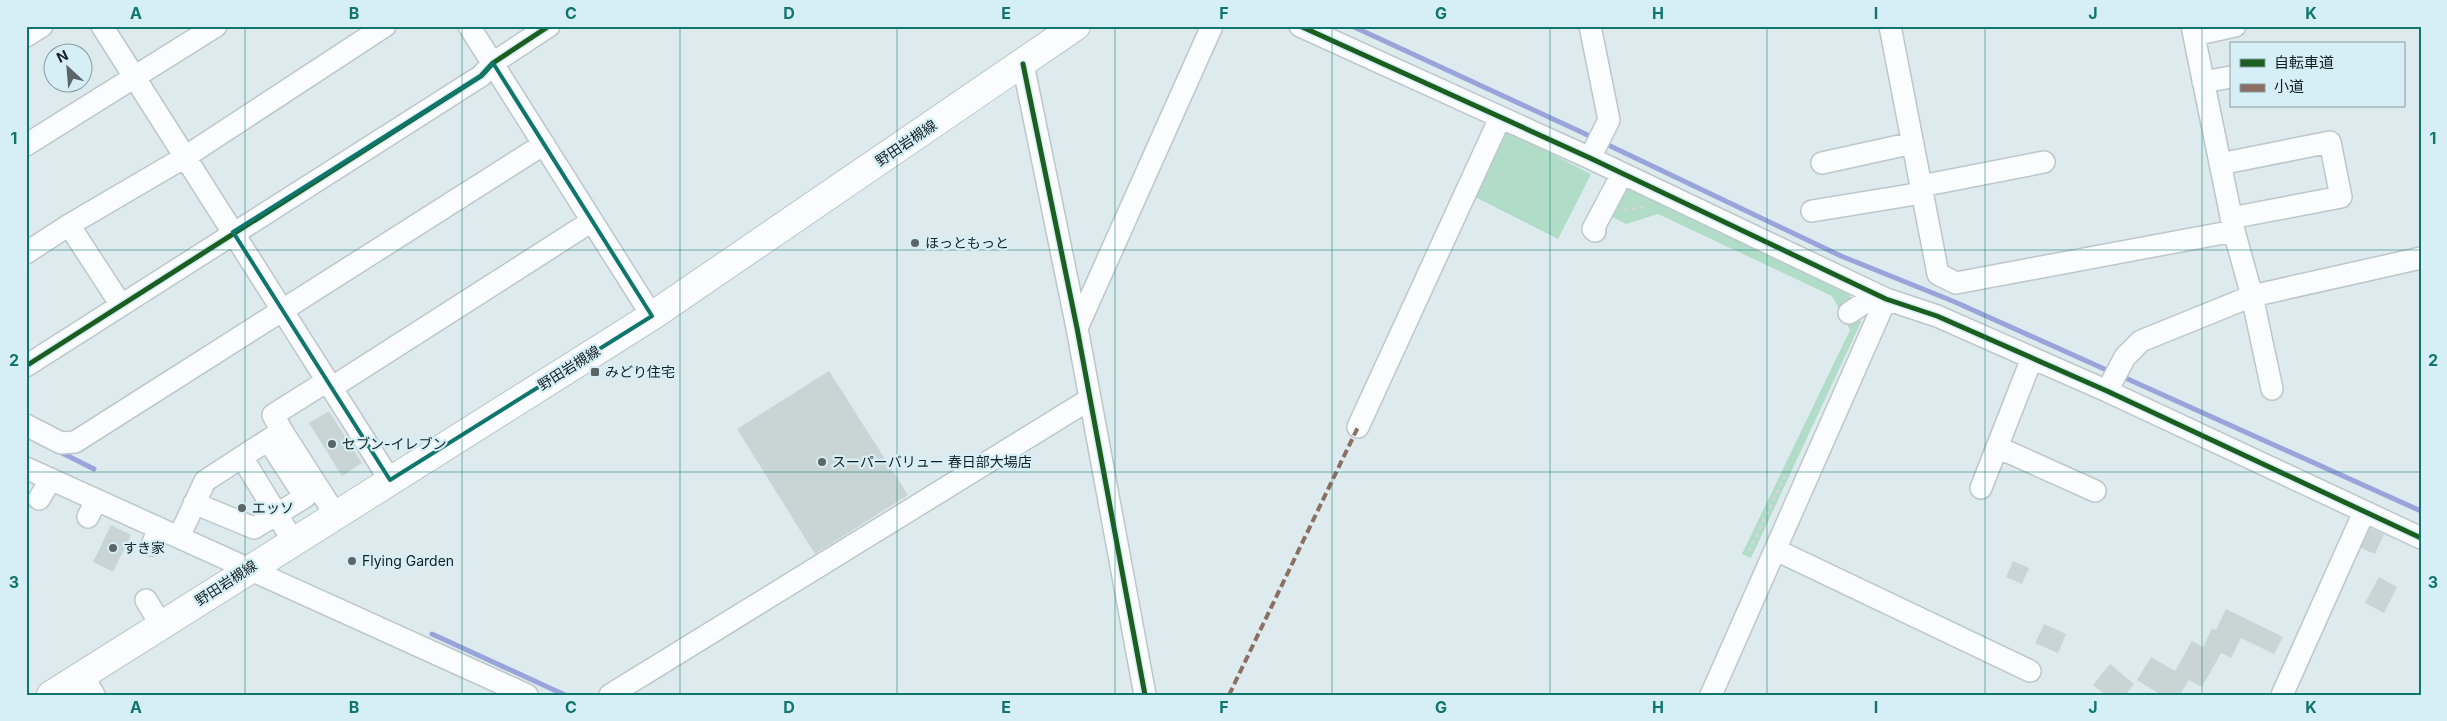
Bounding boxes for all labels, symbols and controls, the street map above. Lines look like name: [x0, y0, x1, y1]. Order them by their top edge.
text: A: [130, 3, 142, 23]
text: B: [349, 3, 359, 23]
text: C: [565, 3, 577, 23]
text: D: [783, 3, 795, 23]
text: E: [1001, 3, 1011, 23]
text: F: [1219, 3, 1229, 23]
text: G: [1435, 3, 1447, 23]
text: H: [1652, 3, 1664, 23]
text: I: [1874, 3, 1878, 23]
text: J: [2088, 3, 2098, 23]
text: K: [2305, 3, 2317, 23]
north arrow: [42, 42, 92, 92]
legend: [2230, 42, 2404, 108]
text: N: [54, 46, 71, 66]
text: 自転車道: [2274, 53, 2334, 72]
text: 小道: [2274, 77, 2304, 96]
street label: 野田岩槻線: [872, 116, 939, 169]
text: 1: [11, 128, 17, 148]
text: 1: [2430, 128, 2436, 148]
place label: ほっともっと: [925, 234, 1009, 251]
marker: ほっともっと: [909, 237, 921, 249]
street label: 野田岩槻線: [535, 342, 603, 393]
text: 2: [9, 350, 19, 370]
text: 2: [2428, 350, 2438, 370]
place label: みどり住宅: [605, 363, 675, 380]
marker: みどり住宅: [589, 366, 601, 378]
place label: セブン-イレブン: [342, 435, 446, 452]
marker: セブン-イレブン: [326, 438, 338, 450]
place label: スーパーバリュー 春日部大場店: [832, 453, 1032, 470]
marker: スーパーバリュー 春日部大場店: [816, 456, 828, 468]
place label: エッソ: [252, 499, 294, 516]
marker: エッソ: [236, 502, 248, 514]
place label: すき家: [123, 539, 165, 556]
marker: すき家: [107, 542, 119, 554]
place label: Flying Garden: [362, 552, 454, 569]
marker: Flying Garden: [346, 555, 358, 567]
street label: 野田岩槻線: [192, 556, 260, 609]
text: 3: [9, 572, 19, 592]
text: 3: [2428, 572, 2438, 592]
text: A: [130, 697, 142, 717]
text: B: [349, 697, 359, 717]
text: C: [565, 697, 577, 717]
text: D: [783, 697, 795, 717]
text: E: [1001, 697, 1011, 717]
text: F: [1219, 697, 1229, 717]
text: G: [1435, 697, 1447, 717]
text: H: [1652, 697, 1664, 717]
text: I: [1874, 697, 1878, 717]
text: J: [2088, 697, 2098, 717]
text: K: [2305, 697, 2317, 717]

